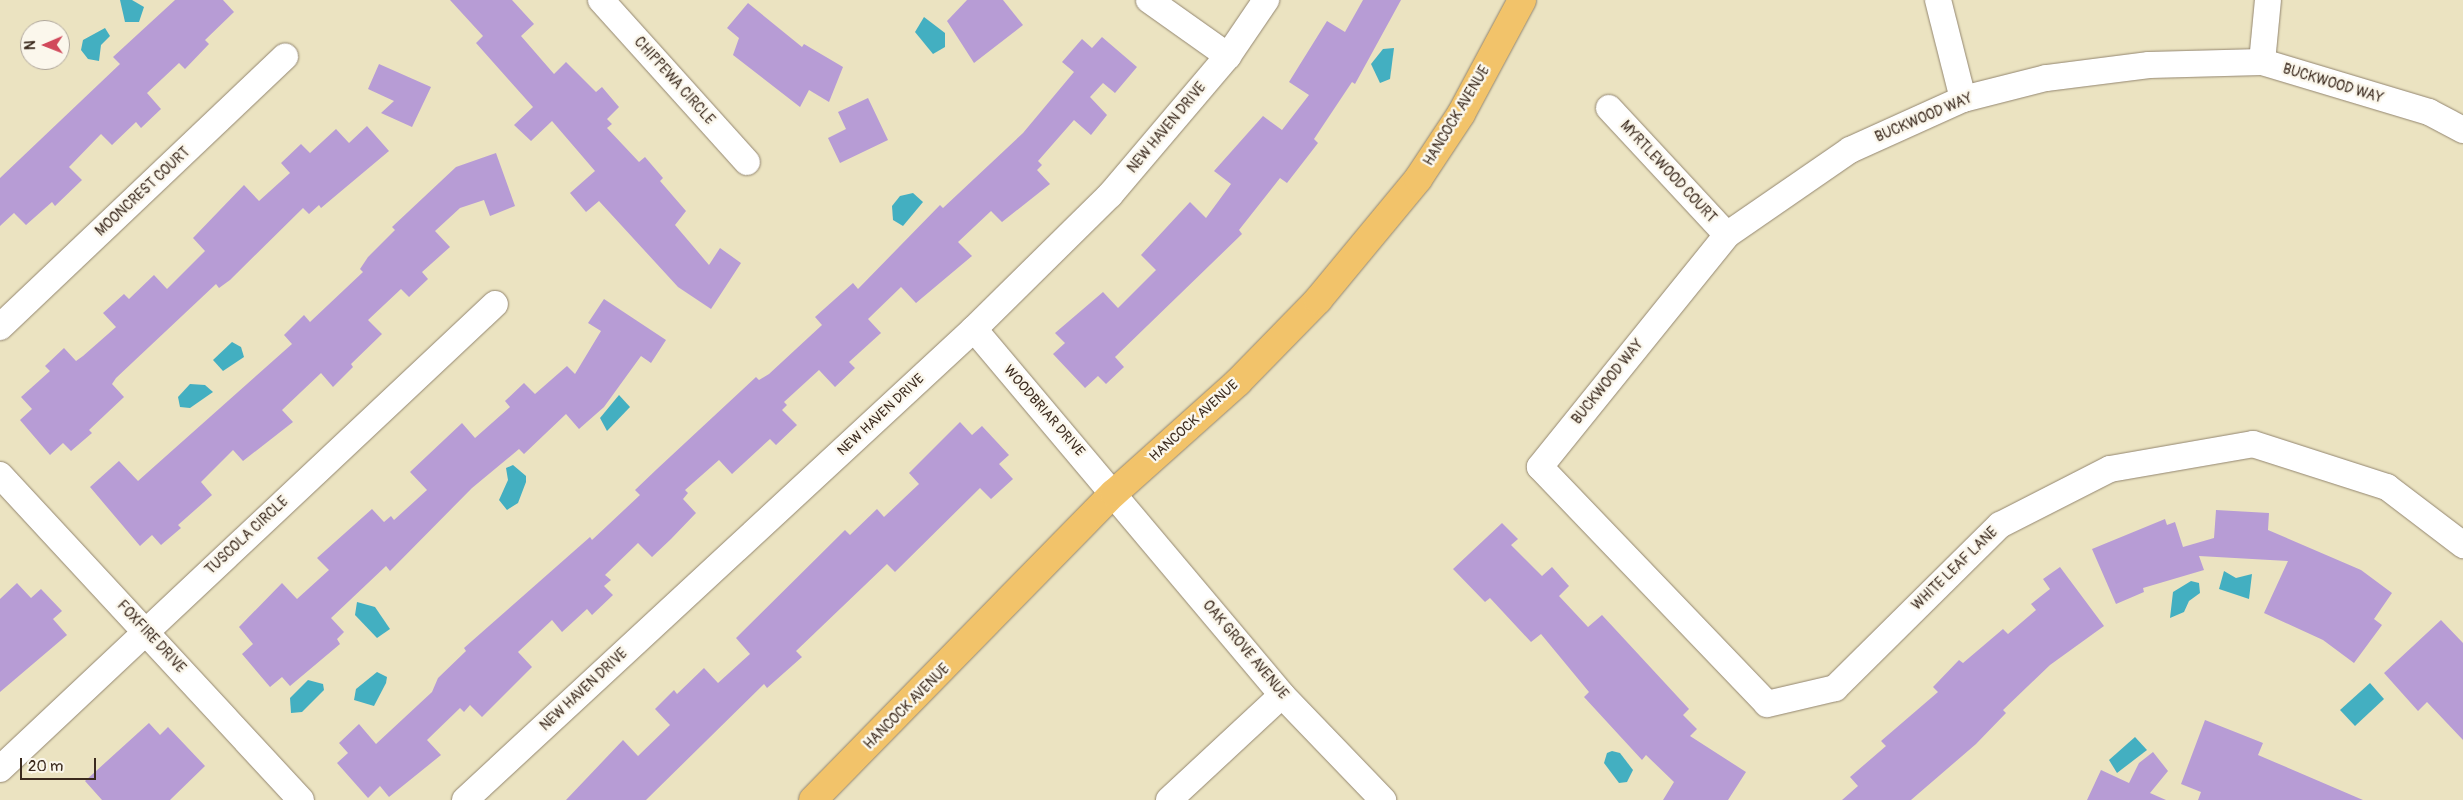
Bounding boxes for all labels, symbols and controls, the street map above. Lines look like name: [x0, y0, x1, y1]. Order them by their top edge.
north arrow: [20, 20, 70, 70]
street label: CHIPPEWA CIRCLE: [630, 34, 718, 128]
text: N: [22, 40, 39, 50]
street label: BUCKWOOD WAY: [2281, 61, 2385, 107]
street label: HANCOCK AVENUE: [1421, 63, 1493, 169]
street label: NEW HAVEN DRIVE: [1124, 79, 1210, 177]
street label: BUCKWOOD WAY: [1873, 90, 1975, 146]
street label: MYRTLEWOOD COURT: [1617, 118, 1719, 226]
street label: MOONCREST COURT: [93, 144, 193, 240]
street label: BUCKWOOD WAY: [1569, 336, 1647, 428]
street label: WOODBRIAR DRIVE: [1000, 362, 1088, 460]
street label: NEW HAVEN DRIVE: [834, 370, 928, 460]
street label: HANCOCK AVENUE: [1146, 377, 1242, 465]
street label: TUSCOLA CIRCLE: [202, 493, 292, 579]
street label: WHITE LEAF LANE: [1909, 524, 2001, 614]
street label: FOXFIRE DRIVE: [113, 597, 189, 677]
street label: OAK GROVE AVENUE: [1199, 597, 1291, 703]
street label: NEW HAVEN DRIVE: [537, 645, 631, 735]
street label: HANCOCK AVENUE: [861, 661, 953, 753]
scale bar: [22, 748, 99, 780]
text: 20 m: [28, 757, 63, 776]

